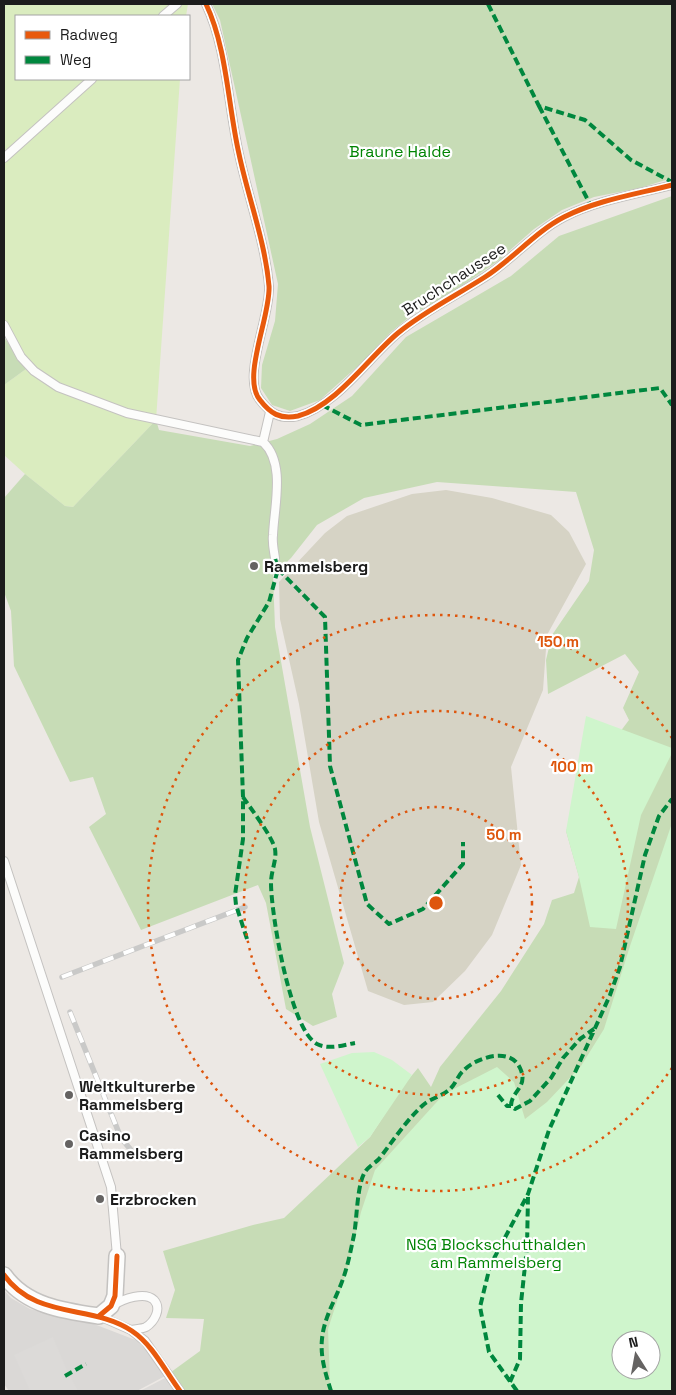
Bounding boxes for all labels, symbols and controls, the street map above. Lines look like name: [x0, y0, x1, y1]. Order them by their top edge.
legend: [15, 15, 190, 80]
text: Radweg: [60, 25, 118, 44]
text: Weg: [60, 50, 91, 69]
park label: Braune Halde: [349, 141, 451, 162]
street label: Bruchchaussee: [398, 238, 510, 320]
place label: Rammelsberg: [264, 556, 368, 577]
marker: Rammelsberg: [248, 560, 260, 572]
text: 150 m: [537, 632, 579, 651]
text: 100 m: [551, 757, 593, 776]
text: 50 m: [486, 825, 522, 844]
centre of rings: [427, 894, 445, 912]
place label: Weltkulturerbe Rammelsberg: [79, 1076, 195, 1115]
marker: Weltkulturerbe Rammelsberg: [63, 1089, 75, 1101]
place label: Casino Rammelsberg: [79, 1125, 183, 1164]
marker: Casino Rammelsberg: [63, 1138, 75, 1150]
place label: Erzbrocken: [110, 1189, 197, 1210]
marker: Erzbrocken: [94, 1193, 106, 1205]
park label: NSG Blockschutthalden am Rammelsberg: [406, 1234, 586, 1273]
north arrow: [611, 1330, 661, 1380]
text: N: [627, 1333, 640, 1352]

